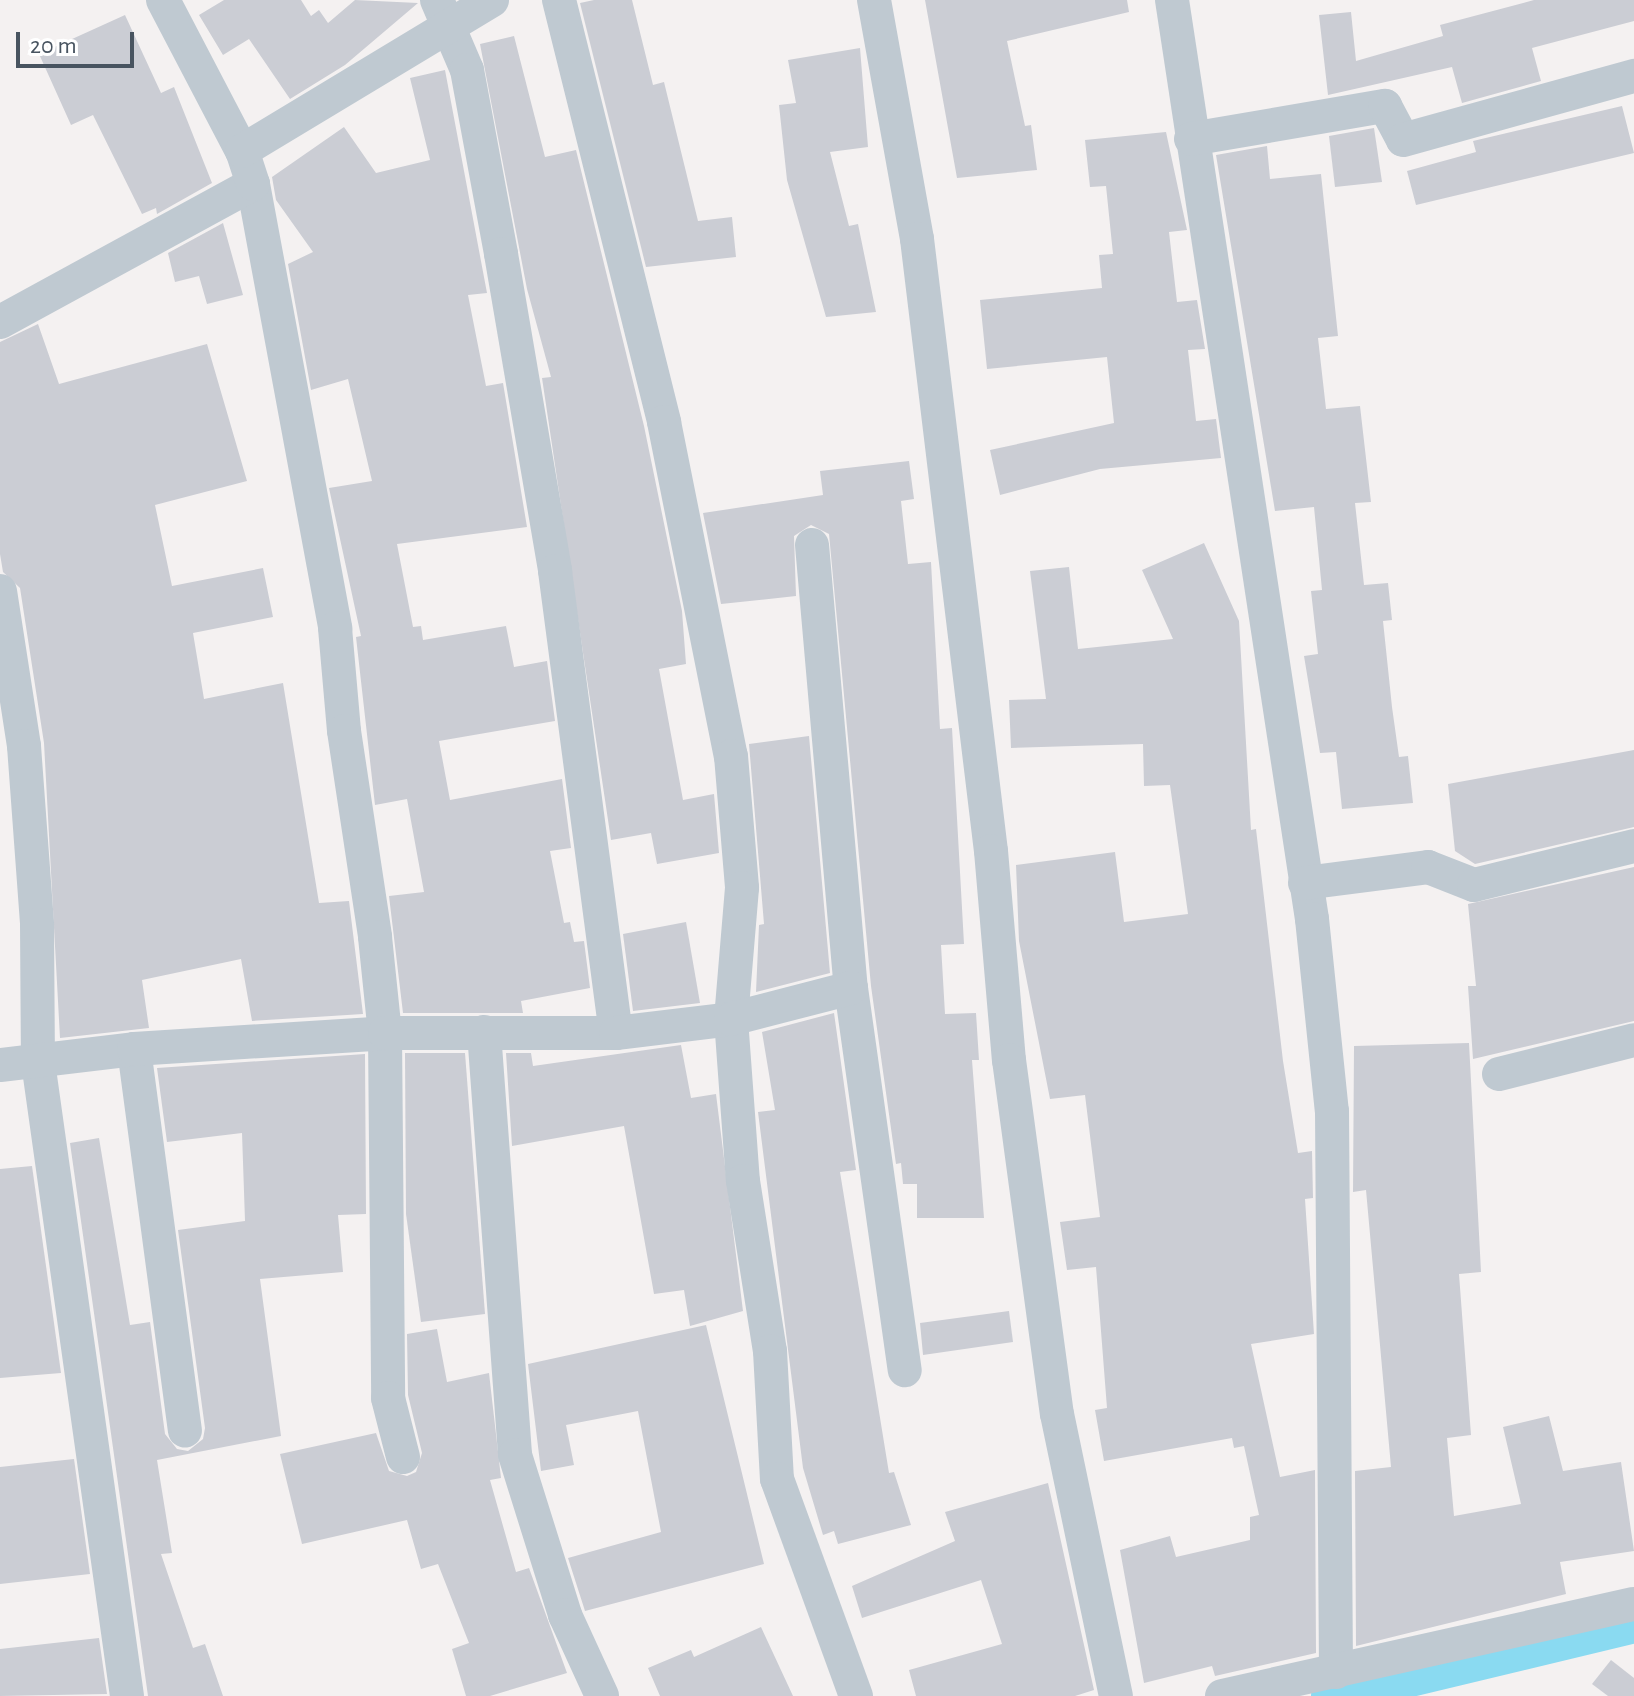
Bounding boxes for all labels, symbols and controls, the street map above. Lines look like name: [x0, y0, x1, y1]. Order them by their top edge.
scale bar: [20, 16, 138, 66]
text: 20 m: [30, 34, 77, 58]

